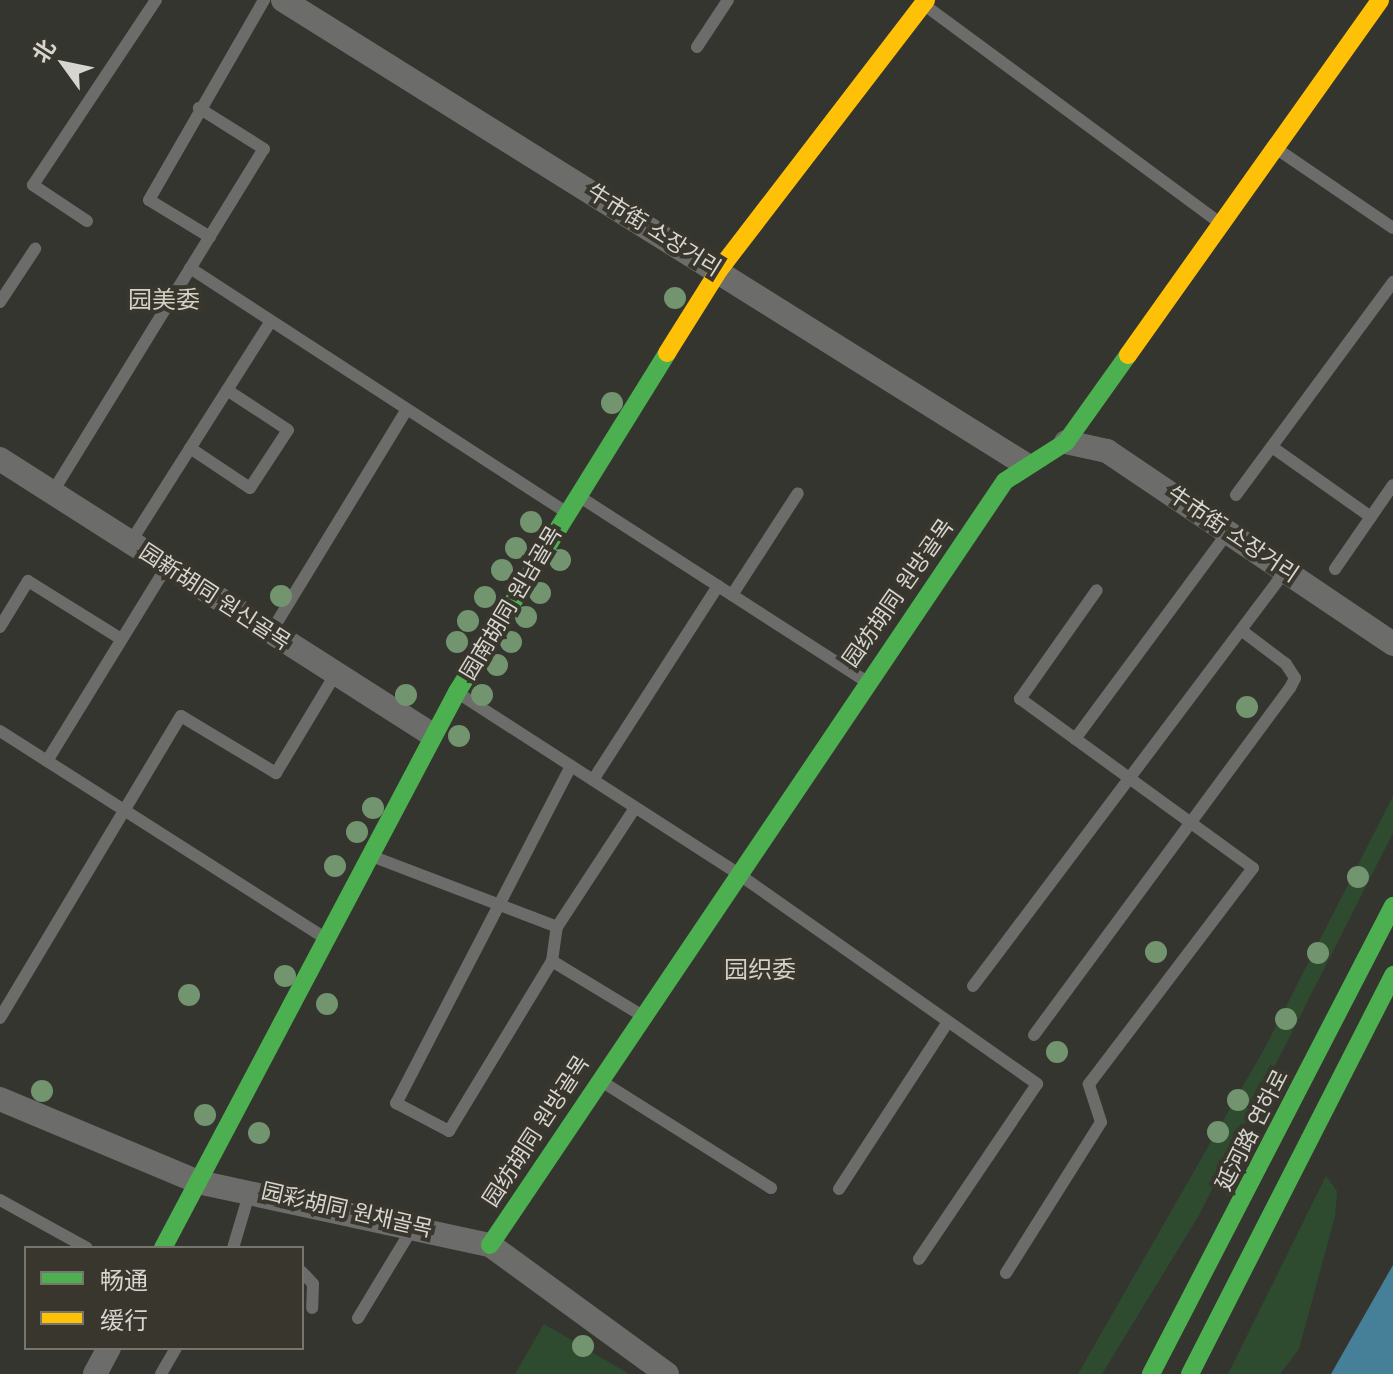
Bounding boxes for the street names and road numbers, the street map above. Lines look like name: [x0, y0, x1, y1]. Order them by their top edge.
street label: 牛市街 소장거리: [582, 178, 726, 282]
street label: 牛市街 소장거리: [1162, 480, 1304, 588]
street label: 园纺胡同 원방골목: [837, 514, 959, 672]
street label: 园南胡同 원남골목: [455, 521, 567, 685]
street label: 园新胡同 원신골목: [135, 538, 295, 656]
street label: 园纺胡同 원방골목: [477, 1051, 595, 1211]
street label: 延河路 연하로: [1210, 1065, 1294, 1195]
street label: 园彩胡同 원채골목: [259, 1178, 435, 1242]

